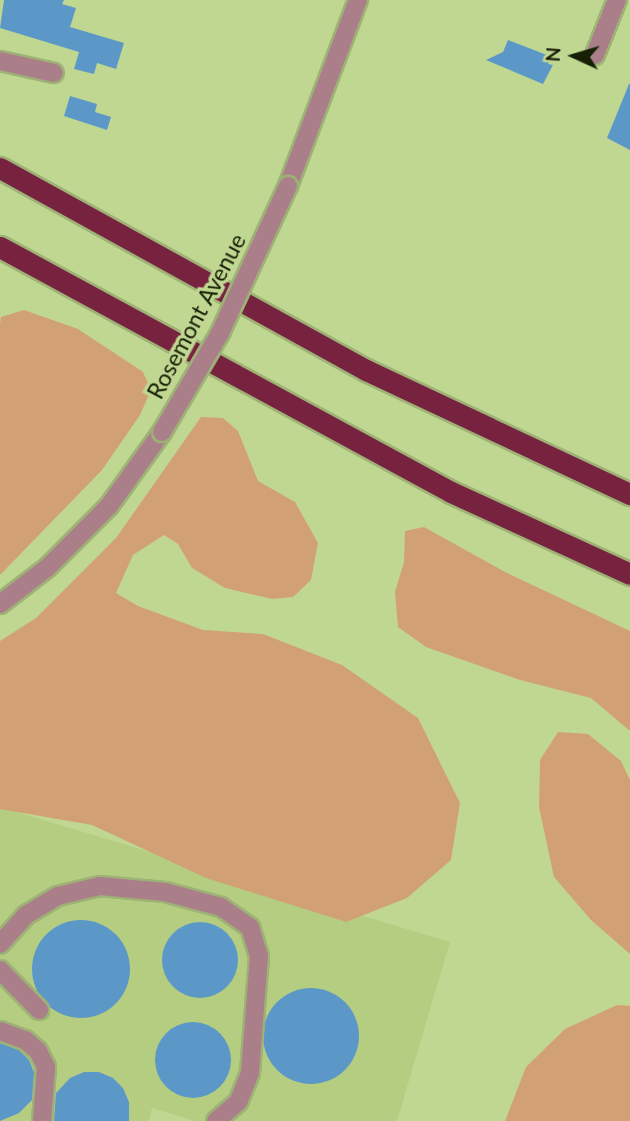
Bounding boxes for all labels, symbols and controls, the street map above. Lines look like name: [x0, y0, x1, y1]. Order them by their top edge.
north arrow: [539, 21, 609, 91]
text: N: [541, 46, 565, 63]
street label: Rosemont Avenue: [141, 228, 251, 404]

